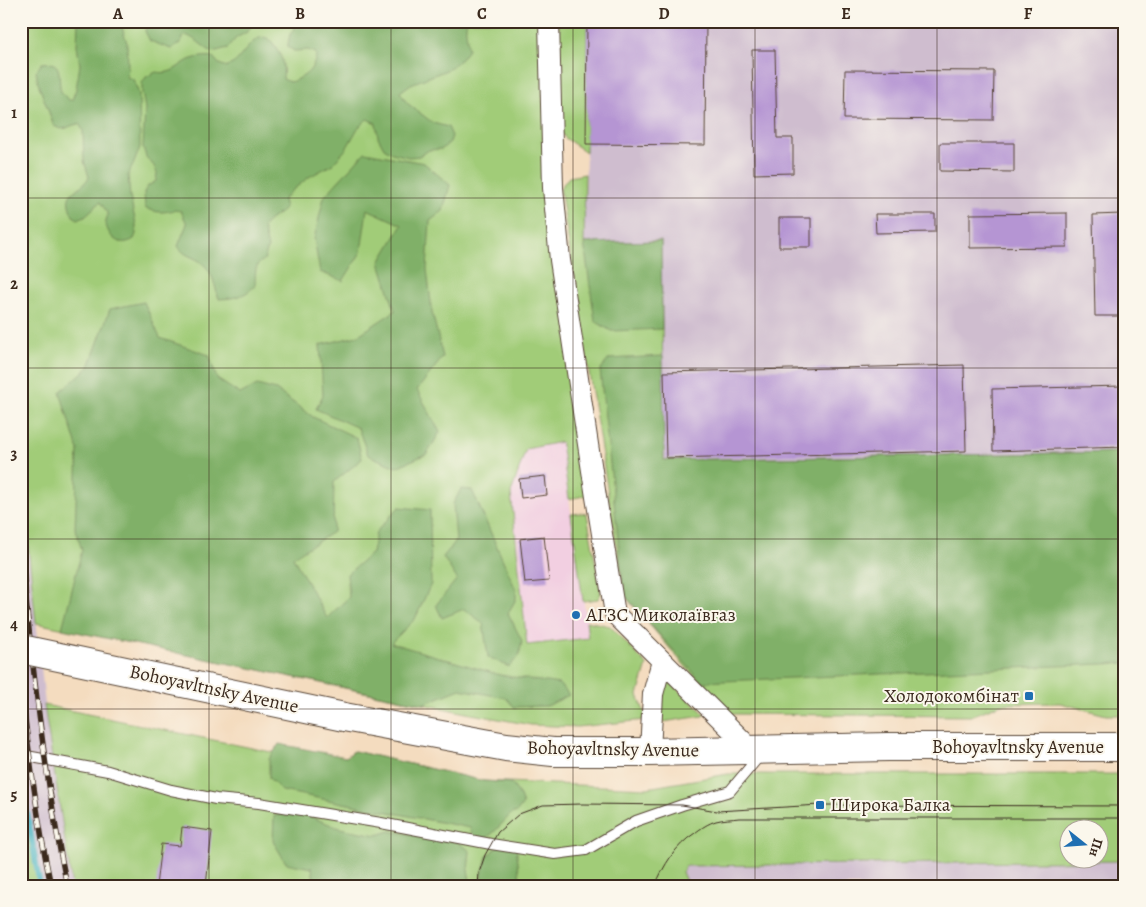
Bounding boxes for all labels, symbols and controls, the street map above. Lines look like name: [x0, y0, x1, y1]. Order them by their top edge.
text: A: [112, 3, 124, 25]
text: B: [295, 3, 305, 25]
text: C: [477, 3, 487, 25]
text: D: [658, 3, 670, 25]
text: E: [841, 3, 851, 25]
text: F: [1024, 3, 1033, 25]
text: 1: [11, 102, 17, 124]
text: 2: [10, 273, 18, 295]
text: 3: [11, 443, 18, 465]
place label: АГЗС Миколаївгаз: [585, 602, 736, 628]
marker: АГЗС Миколаївгаз: [570, 609, 582, 621]
text: 4: [10, 614, 18, 636]
street label: Bohoyavltnsky Avenue: [127, 658, 301, 720]
place label: Холодокомбінат: [884, 683, 1020, 709]
marker: Холодокомбінат: [1023, 690, 1035, 702]
street label: Bohoyavltnsky Avenue: [527, 734, 699, 764]
street label: Bohoyavltnsky Avenue: [932, 734, 1104, 760]
text: 5: [11, 784, 18, 806]
place label: Широка Балка: [830, 792, 951, 818]
marker: Широка Балка: [814, 799, 826, 811]
north arrow: [1058, 820, 1108, 870]
text: Пн: [1084, 836, 1108, 859]

